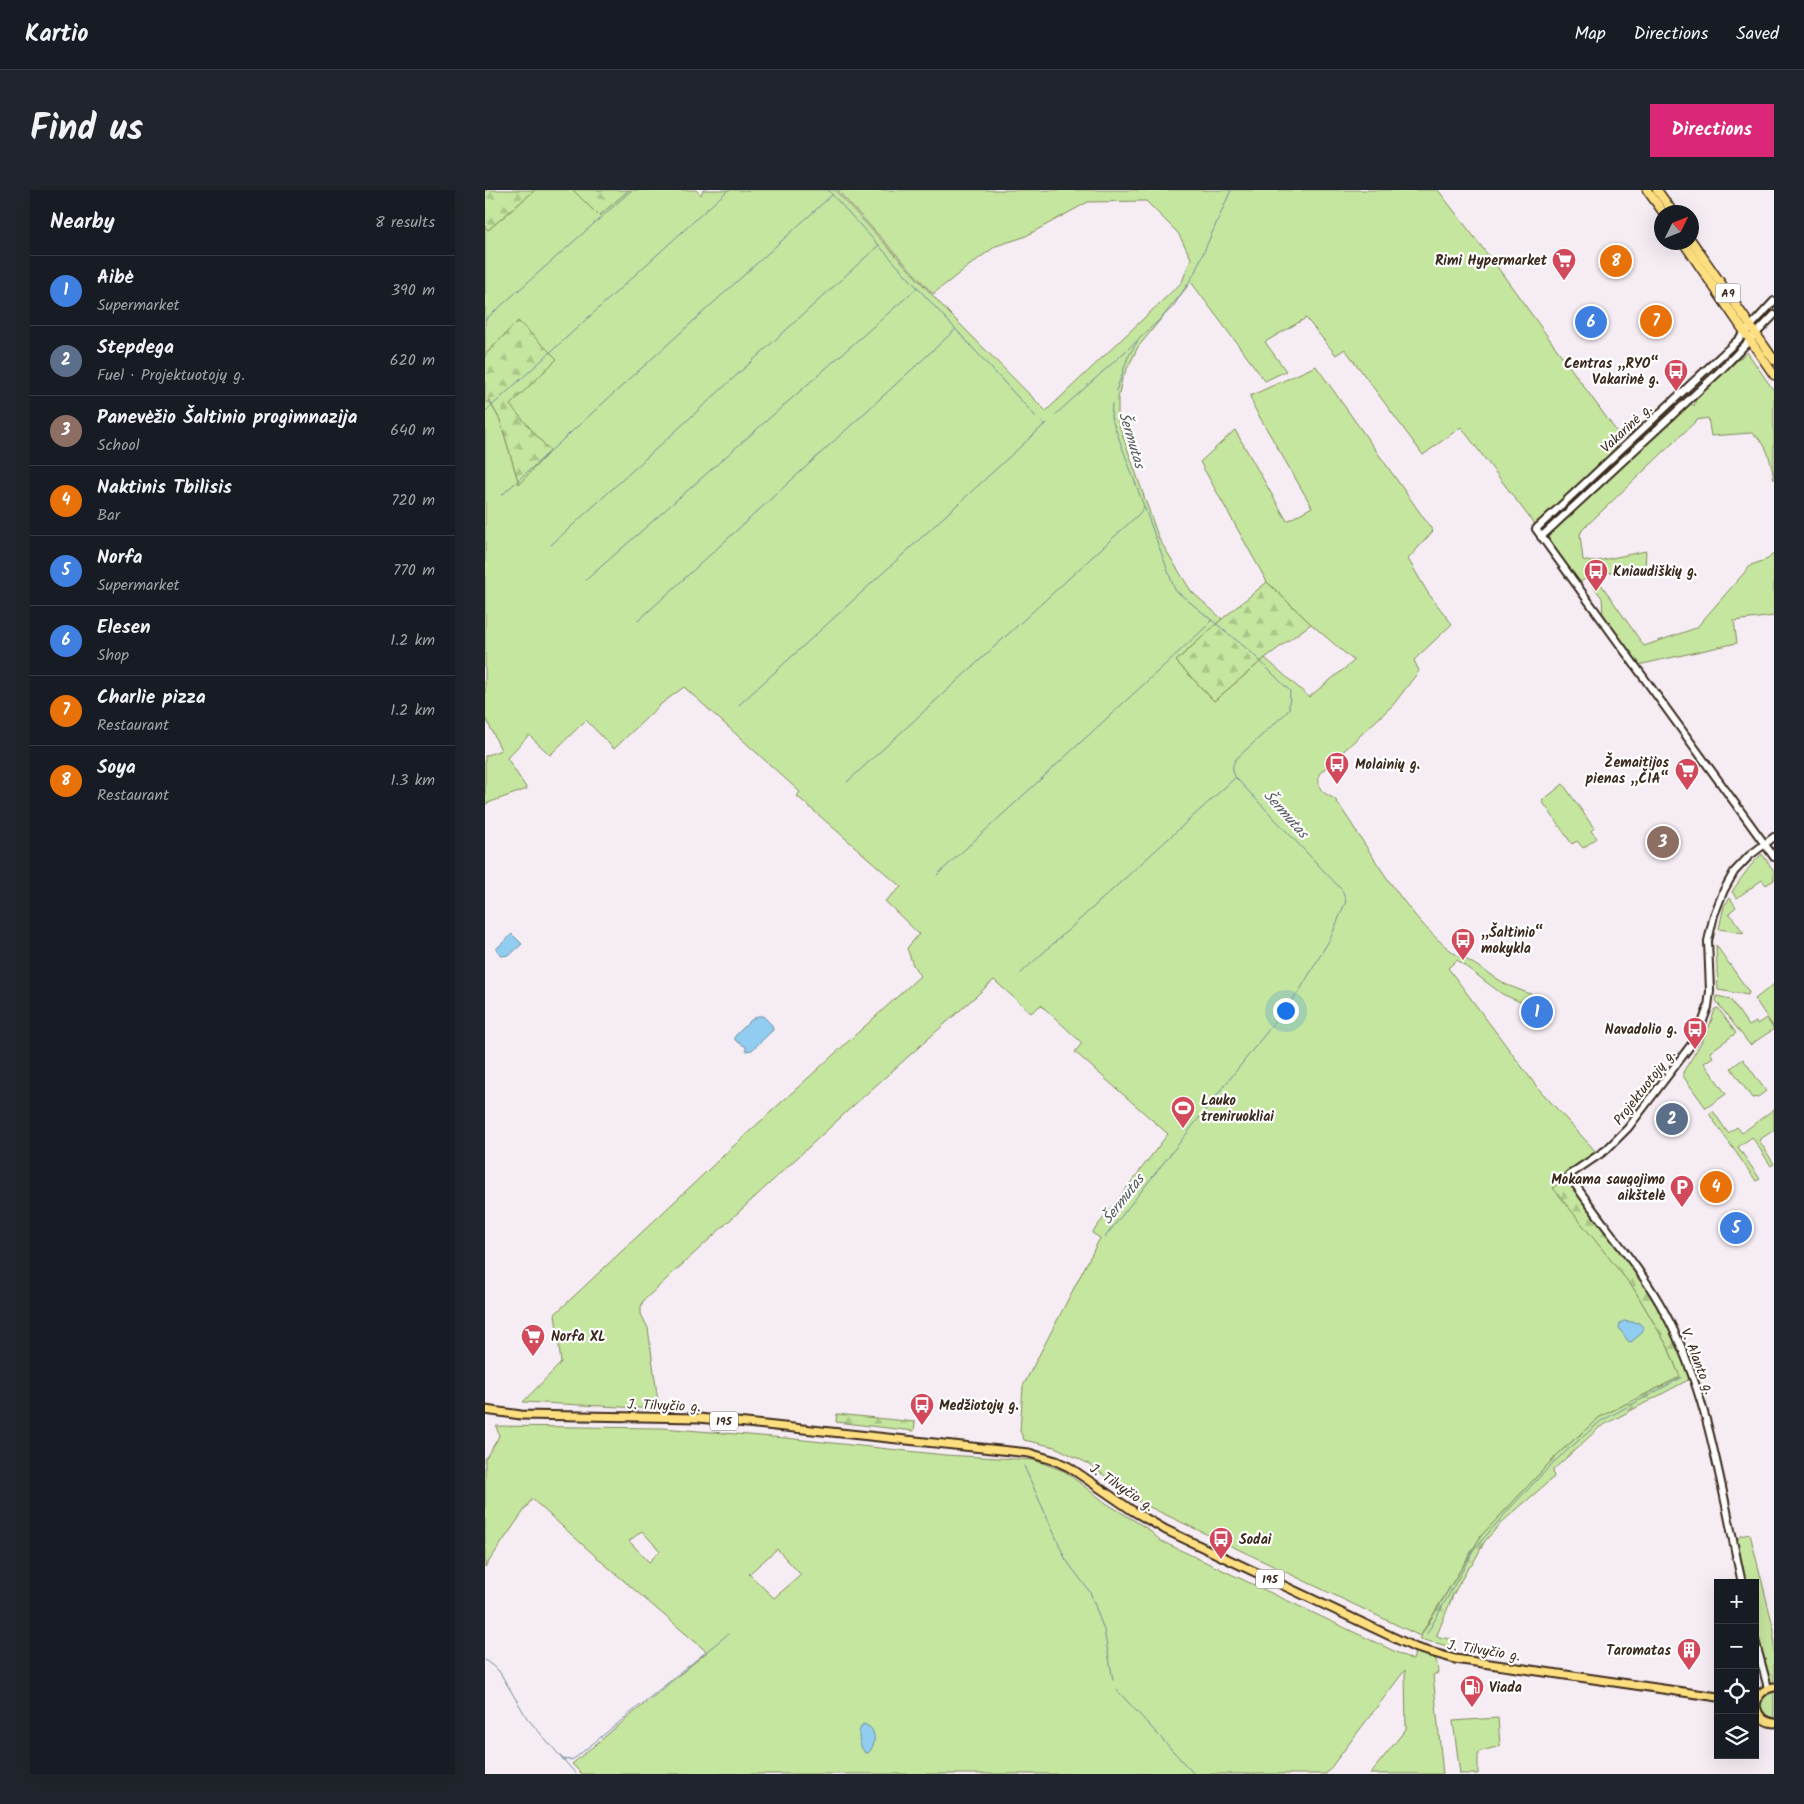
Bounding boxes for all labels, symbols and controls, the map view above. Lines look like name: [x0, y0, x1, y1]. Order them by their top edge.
text: Kartio: [25, 15, 88, 54]
text: Map: [1574, 20, 1606, 49]
text: Directions: [1634, 20, 1708, 49]
text: Saved: [1736, 20, 1779, 49]
text: Find us: [30, 102, 143, 158]
button: Directions: [1650, 104, 1774, 157]
north arrow: [1654, 205, 1699, 250]
text: Nearby: [50, 206, 115, 239]
text: 8 results: [375, 210, 435, 235]
pin: 8: [1600, 242, 1632, 280]
supermarket icon: Rimi Hypermarket: [1551, 247, 1577, 281]
place label: Rimi Hypermarket: [1435, 250, 1548, 272]
text: Aibė: [97, 263, 133, 293]
text: 1: [64, 278, 68, 303]
text: 390 m: [391, 278, 435, 303]
road number: A9: [1715, 284, 1741, 302]
text: Supermarket: [97, 293, 180, 318]
pin: 7: [1640, 302, 1672, 340]
pin: 6: [1575, 303, 1607, 341]
text: Stepdega: [97, 333, 174, 363]
text: 2: [61, 348, 71, 373]
text: 620 m: [390, 348, 435, 373]
place label: Centras „RYO“ Vakarinė g.: [1564, 353, 1659, 391]
bus stop icon: Centras „RYO“ Vakarinė g.: [1663, 358, 1689, 392]
text: Fuel · Projektuotojų g.: [97, 363, 245, 388]
street label: Vakarinė g.: [1596, 399, 1658, 459]
text: Panevėžio Šaltinio progimnazija: [97, 403, 357, 433]
water label: Šermutas: [1111, 409, 1151, 473]
text: 3: [62, 418, 70, 443]
text: 640 m: [390, 418, 435, 443]
text: School: [97, 433, 140, 458]
text: Naktinis Tbilisis: [97, 473, 232, 503]
text: 4: [62, 488, 70, 513]
text: 720 m: [391, 488, 435, 513]
text: Bar: [97, 503, 120, 528]
text: Norfa: [97, 543, 143, 573]
text: 5: [62, 558, 70, 583]
text: 770 m: [393, 558, 435, 583]
bus stop icon: Kniaudiškių g.: [1583, 558, 1609, 592]
place label: Kniaudiškių g.: [1613, 561, 1697, 583]
text: Supermarket: [97, 573, 180, 598]
text: Elesen: [97, 613, 150, 643]
text: 6: [62, 628, 70, 653]
text: 1.2 km: [390, 628, 435, 653]
text: Shop: [97, 643, 129, 668]
text: Charlie pizza: [97, 683, 206, 713]
text: 7: [62, 698, 70, 723]
text: 1.2 km: [390, 698, 435, 723]
text: Restaurant: [97, 713, 169, 738]
bus stop icon: Molainių g.: [1324, 751, 1350, 785]
place label: Žemaitijos pienas „ČIA“: [1585, 752, 1669, 790]
text: Soya: [97, 753, 136, 783]
place label: Molainių g.: [1355, 754, 1420, 776]
supermarket icon: Žemaitijos pienas „ČIA“: [1674, 757, 1700, 791]
text: 8: [61, 768, 71, 793]
text: 1.3 km: [390, 768, 435, 793]
text: Restaurant: [97, 783, 169, 808]
water label: Šermutas: [1257, 785, 1315, 845]
pin: 3: [1647, 823, 1679, 861]
place label: „Šaltinio“ mokykla: [1481, 922, 1544, 960]
bus stop icon: „Šaltinio“ mokykla: [1450, 927, 1476, 961]
pin: 1: [1521, 993, 1553, 1031]
your location: [1273, 998, 1299, 1024]
bus stop icon: Navadolio g.: [1682, 1016, 1708, 1050]
place label: Navadolio g.: [1605, 1019, 1677, 1041]
street label: Projektuotojų g.: [1608, 1045, 1682, 1130]
place label: Lauko treniruokliai: [1201, 1090, 1274, 1128]
sports icon: Lauko treniruokliai: [1170, 1095, 1196, 1129]
pin: 2: [1656, 1100, 1688, 1138]
water label: Šermutas: [1096, 1168, 1152, 1230]
pin: 4: [1700, 1168, 1732, 1206]
place label: Mokama saugojimo aikštelė: [1551, 1169, 1666, 1207]
parking icon: Mokama saugojimo aikštelė: [1669, 1174, 1695, 1208]
pin: 5: [1720, 1209, 1752, 1247]
supermarket icon: Norfa XL: [520, 1323, 546, 1357]
street label: V. Alanto g.: [1674, 1325, 1720, 1398]
place label: Norfa XL: [551, 1326, 606, 1348]
bus stop icon: Medžiotojų g.: [909, 1392, 935, 1426]
street label: J. Tilvyčio g.: [627, 1394, 701, 1418]
place label: Medžiotojų g.: [939, 1395, 1019, 1417]
road number: 195: [710, 1412, 738, 1430]
street label: J. Tilvyčio g.: [1085, 1458, 1158, 1518]
bus stop icon: Sodai: [1208, 1526, 1234, 1560]
place label: Sodai: [1239, 1529, 1272, 1551]
road number: 195: [1256, 1570, 1284, 1588]
map controls: [1714, 1579, 1759, 1759]
button: +: [1714, 1579, 1759, 1624]
button: −: [1714, 1624, 1759, 1669]
street label: J. Tilvyčio g.: [1446, 1634, 1522, 1668]
building icon: Taromatas: [1676, 1637, 1702, 1671]
place label: Taromatas: [1606, 1640, 1671, 1662]
button: locate: [1714, 1669, 1759, 1714]
fuel station icon: Viada: [1459, 1674, 1485, 1708]
place label: Viada: [1489, 1677, 1522, 1699]
button: layers: [1714, 1714, 1759, 1759]

